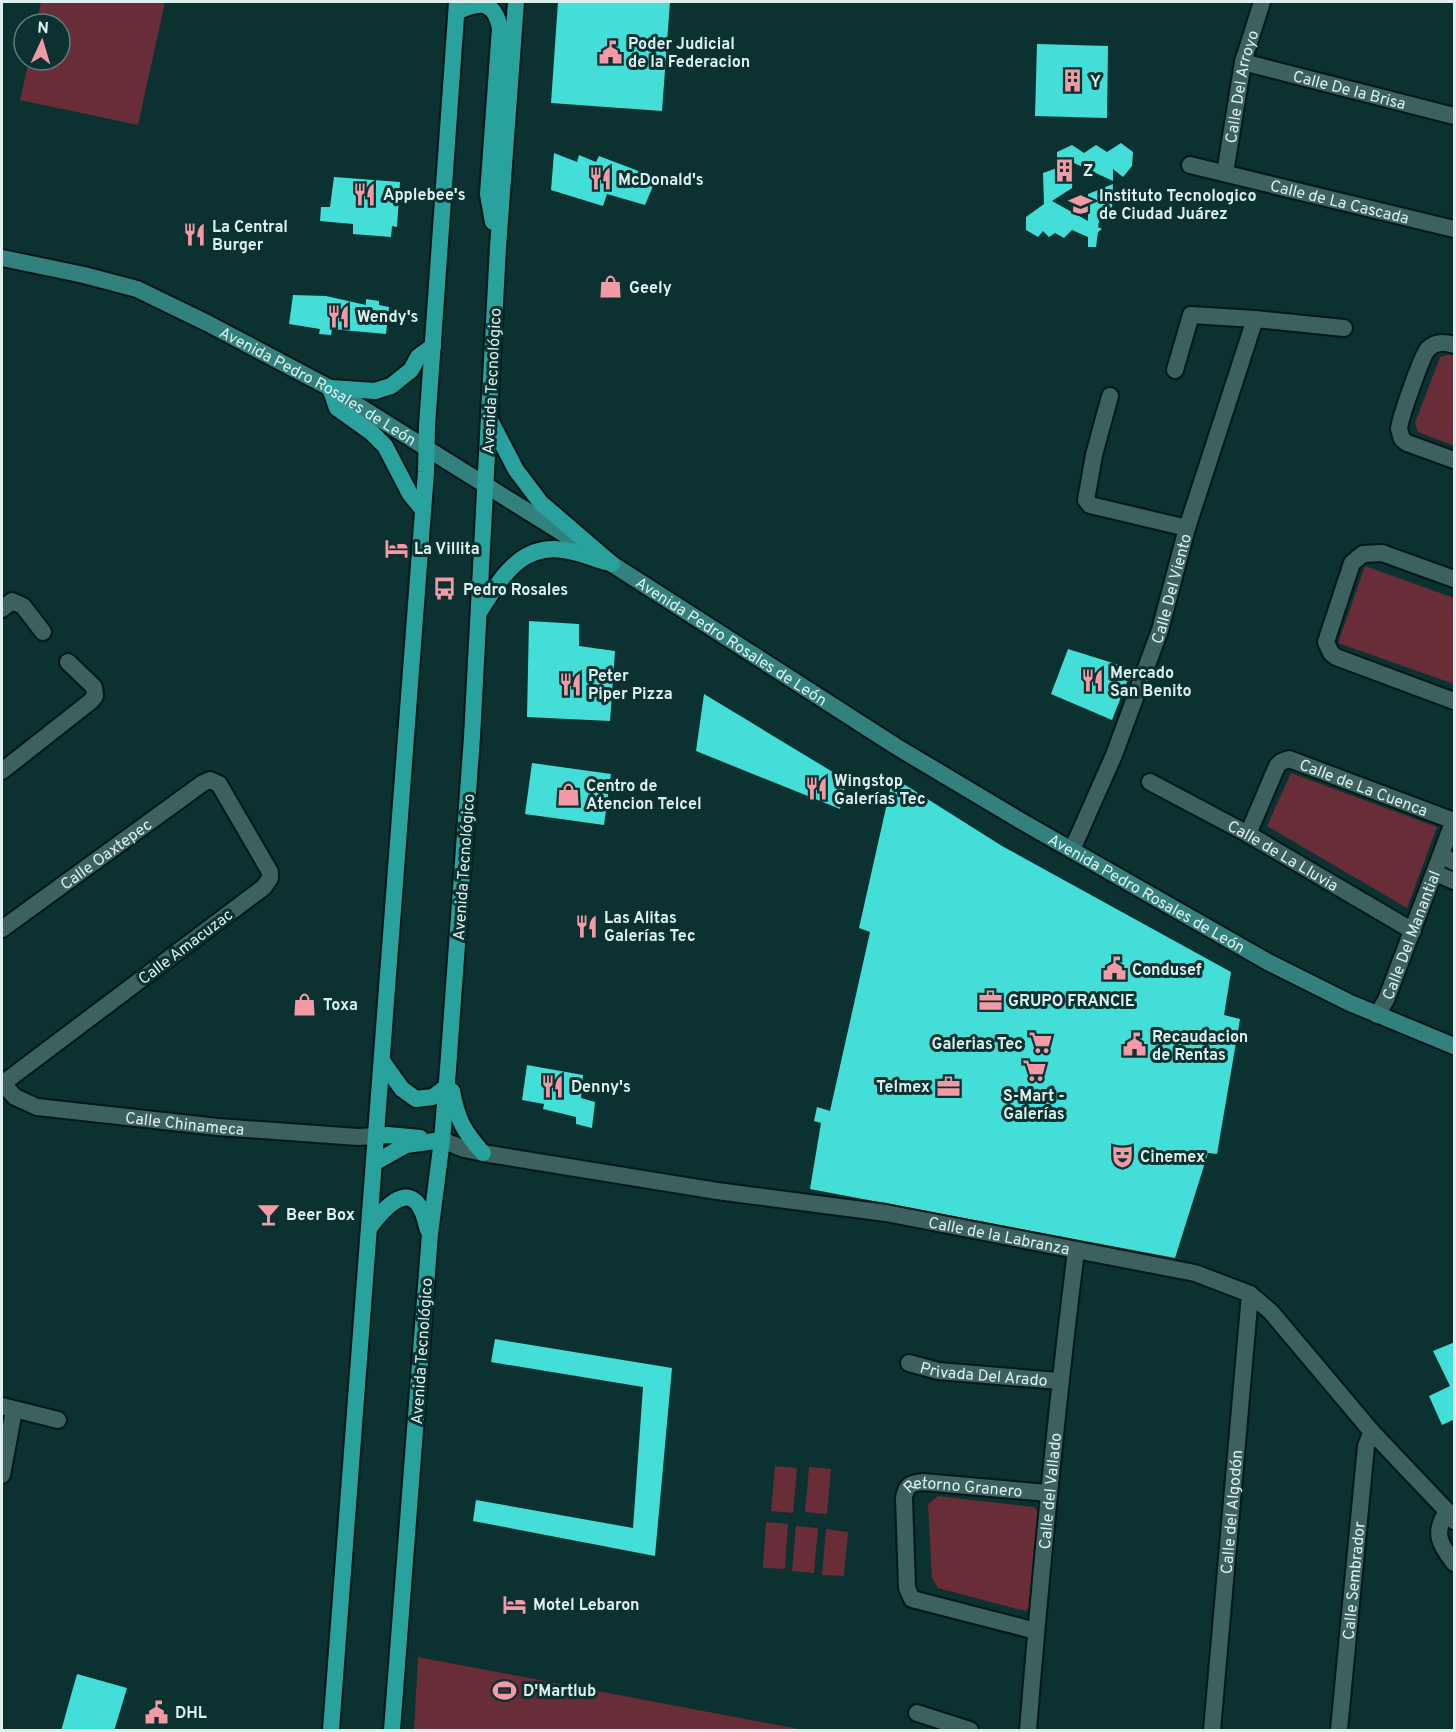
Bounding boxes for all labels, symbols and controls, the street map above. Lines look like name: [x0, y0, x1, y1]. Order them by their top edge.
north arrow: [12, 12, 72, 72]
text: N: [36, 19, 49, 39]
street label: Calle Del Arroyo: [1222, 28, 1264, 145]
place label: Poder Judicial de la Federacion: [628, 35, 750, 73]
public building icon: Poder Judicial de la Federacion: [597, 39, 623, 65]
street label: Calle De la Brisa: [1291, 67, 1408, 115]
building icon: Y: [1059, 68, 1085, 94]
place label: Y: [1090, 73, 1101, 93]
building icon: Z: [1052, 157, 1078, 183]
place label: Z: [1083, 162, 1093, 182]
restaurant icon: McDonald's: [587, 166, 613, 192]
place label: McDonald's: [618, 171, 704, 191]
street label: Calle de La Cascada: [1268, 177, 1411, 230]
restaurant icon: Applebee's: [352, 181, 378, 207]
place label: Applebee's: [383, 186, 466, 206]
place label: Instituto Tecnologico de Ciudad Juárez: [1099, 187, 1256, 225]
school or university icon: Instituto Tecnologico de Ciudad Juárez: [1068, 191, 1094, 217]
place label: La Central Burger: [212, 218, 288, 256]
restaurant icon: La Central Burger: [181, 222, 207, 248]
shop icon: Geely: [598, 274, 624, 300]
place label: Geely: [629, 279, 672, 299]
restaurant icon: Wendy's: [326, 303, 352, 329]
street label: Avenida Tecnológico: [479, 307, 507, 455]
place label: Wendy's: [357, 308, 419, 328]
street label: Avenida Pedro Rosales de León: [215, 323, 419, 451]
street label: Calle Del Viento: [1148, 532, 1197, 647]
hotel icon: La Villita: [383, 535, 409, 561]
place label: La Villita: [414, 540, 480, 560]
street label: Avenida Pedro Rosales de León: [631, 574, 830, 711]
bus stop icon: Pedro Rosales: [432, 576, 458, 602]
place label: Pedro Rosales: [463, 581, 568, 601]
place label: Mercado San Benito: [1110, 664, 1192, 702]
place label: Peter Piper Pizza: [588, 667, 673, 705]
restaurant icon: Mercado San Benito: [1079, 668, 1105, 694]
restaurant icon: Peter Piper Pizza: [557, 671, 583, 697]
street label: Calle de La Cuenca: [1296, 756, 1430, 822]
place label: Wingstop Galerías Tec: [834, 772, 926, 810]
restaurant icon: Wingstop Galerías Tec: [803, 776, 829, 802]
place label: Centro de Atencion Telcel: [586, 777, 702, 815]
shop icon: Centro de Atencion Telcel: [555, 781, 581, 807]
street label: Avenida Tecnológico: [450, 793, 480, 941]
street label: Calle Oaxtepec: [57, 815, 157, 895]
street label: Calle de La Lluvia: [1223, 817, 1341, 897]
street label: Avenida Pedro Rosales de León: [1044, 830, 1248, 959]
street label: Calle Del Manantial: [1379, 868, 1446, 1003]
street label: Calle Amacuzac: [135, 905, 238, 990]
place label: Las Alitas Galerías Tec: [604, 909, 696, 947]
restaurant icon: Las Alitas Galerías Tec: [573, 913, 599, 939]
public building icon: Condusef: [1101, 956, 1127, 982]
place label: Condusef: [1132, 961, 1202, 981]
office icon: GRUPO FRANCIE: [977, 987, 1003, 1013]
shop icon: Toxa: [292, 991, 318, 1017]
place label: GRUPO FRANCIE: [1008, 992, 1135, 1012]
place label: Toxa: [323, 996, 358, 1016]
place label: Recaudacion de Rentas: [1152, 1028, 1248, 1066]
supermarket icon: Galerias Tec: [1028, 1030, 1054, 1056]
public building icon: Recaudacion de Rentas: [1121, 1032, 1147, 1058]
place label: Galerias Tec: [932, 1035, 1023, 1055]
supermarket icon: S-Mart - Galerías: [1021, 1057, 1047, 1083]
restaurant icon: Denny's: [540, 1073, 566, 1099]
office icon: Telmex: [935, 1073, 961, 1099]
place label: Denny's: [571, 1078, 631, 1098]
place label: Telmex: [876, 1078, 930, 1098]
place label: S-Mart - Galerías: [1003, 1087, 1065, 1125]
street label: Calle Chinameca: [124, 1109, 245, 1141]
theatre icon: Cinemex: [1109, 1143, 1135, 1169]
place label: Cinemex: [1140, 1148, 1205, 1168]
bar icon: Beer Box: [255, 1201, 281, 1227]
place label: Beer Box: [286, 1206, 355, 1226]
street label: Calle de la Labranza: [926, 1213, 1071, 1260]
street label: Avenida Tecnológico: [408, 1277, 438, 1425]
street label: Privada Del Arado: [917, 1358, 1048, 1392]
street label: Calle del Vallado: [1036, 1432, 1067, 1550]
street label: Calle del Algodón: [1218, 1449, 1248, 1575]
street label: Retorno Granero: [900, 1474, 1023, 1503]
street label: Calle Sembrador: [1340, 1521, 1371, 1641]
hotel icon: Motel Lebaron: [502, 1591, 528, 1617]
place label: Motel Lebaron: [533, 1596, 640, 1616]
sports icon: D'Martlub: [492, 1677, 518, 1703]
place label: D'Martlub: [523, 1682, 596, 1702]
public building icon: DHL: [144, 1699, 170, 1725]
place label: DHL: [175, 1704, 207, 1724]

